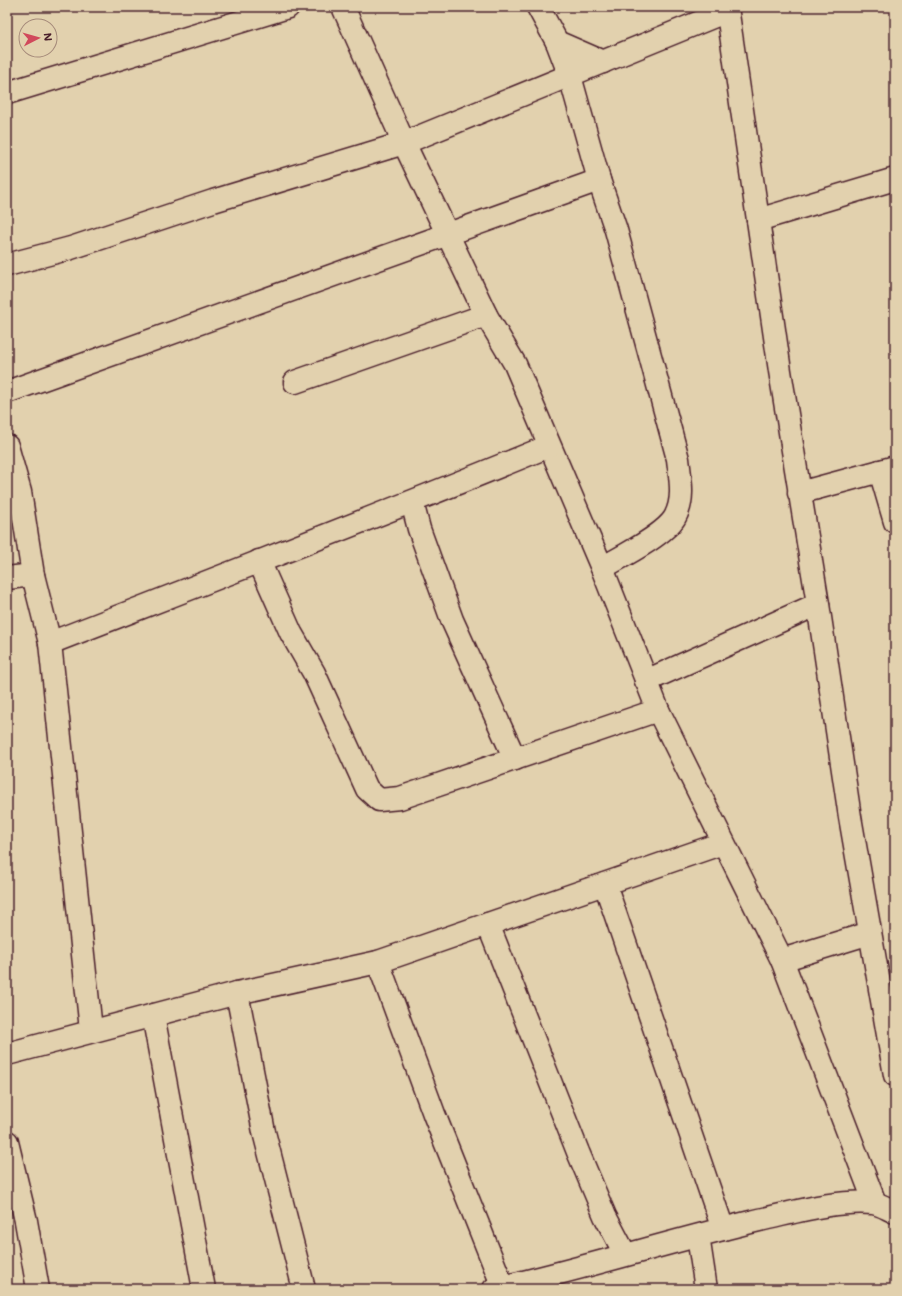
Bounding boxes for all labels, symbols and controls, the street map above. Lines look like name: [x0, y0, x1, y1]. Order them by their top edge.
north arrow: [18, 18, 58, 58]
text: N: [41, 32, 56, 42]

